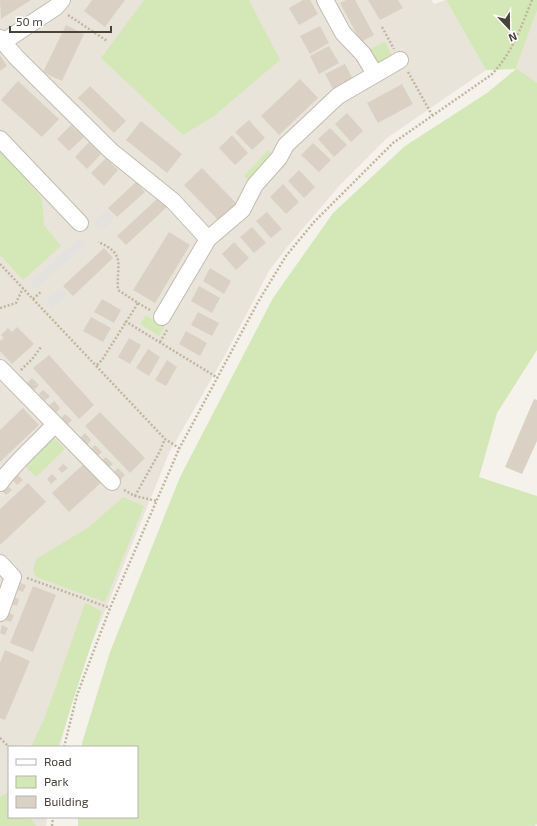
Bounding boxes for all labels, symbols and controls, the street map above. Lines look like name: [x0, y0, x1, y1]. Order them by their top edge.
scale bar: [10, 8, 111, 34]
north arrow: [489, 8, 529, 48]
text: 50 m: [16, 14, 43, 28]
text: N: [507, 30, 519, 45]
legend: [8, 746, 138, 818]
text: Road: [44, 754, 72, 768]
text: Park: [44, 774, 69, 788]
text: Building: [44, 794, 89, 808]

